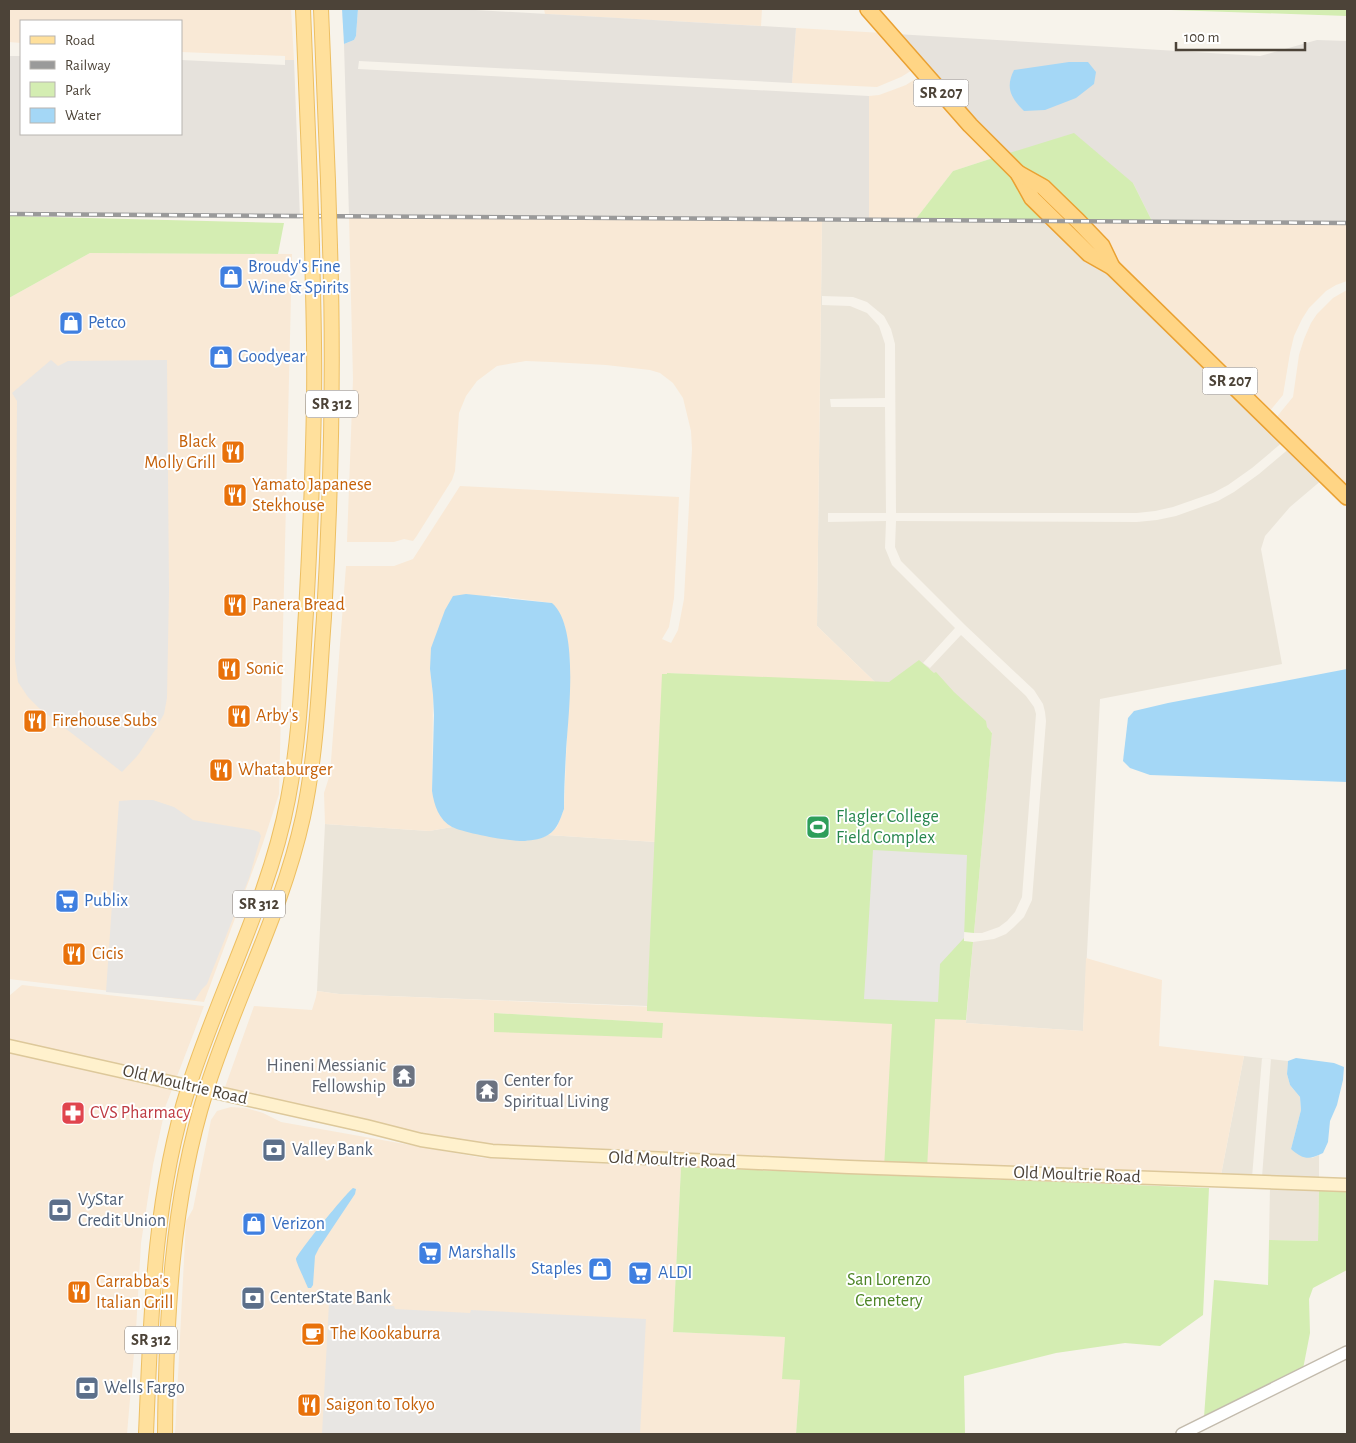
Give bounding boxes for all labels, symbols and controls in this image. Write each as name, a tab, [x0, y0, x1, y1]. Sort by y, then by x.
legend	[20, 20, 182, 135]
scale bar	[1176, 20, 1305, 52]
text: 100 m	[1184, 30, 1219, 45]
text: Road	[65, 33, 95, 48]
text: Railway	[65, 58, 111, 73]
road number: SR 207	[914, 80, 968, 106]
text: Park	[65, 83, 91, 98]
text: Water	[65, 108, 101, 123]
place label: Broudy's Fine Wine & Spirits	[248, 258, 349, 297]
shop icon: Broudy's Fine Wine & Spirits	[218, 264, 244, 290]
shop icon: Petco	[58, 310, 84, 336]
place label: Petco	[88, 314, 126, 332]
shop icon: Goodyear	[208, 344, 234, 370]
place label: Goodyear	[238, 348, 305, 366]
road number: SR 207	[1202, 368, 1258, 394]
road number: SR 312	[306, 390, 358, 418]
place label: Black Molly Grill	[144, 433, 217, 472]
restaurant icon: Black Molly Grill	[220, 439, 246, 465]
place label: Yamato Japanese Stekhouse	[252, 476, 372, 515]
restaurant icon: Yamato Japanese Stekhouse	[222, 482, 248, 508]
restaurant icon: Panera Bread	[222, 592, 248, 618]
place label: Panera Bread	[252, 596, 345, 614]
restaurant icon: Sonic	[216, 656, 242, 682]
place label: Sonic	[246, 660, 283, 678]
restaurant icon: Arby's	[226, 703, 252, 729]
place label: Arby's	[256, 707, 298, 725]
restaurant icon: Firehouse Subs	[22, 708, 48, 734]
place label: Firehouse Subs	[52, 712, 157, 730]
restaurant icon: Whataburger	[208, 757, 234, 783]
place label: Whataburger	[238, 761, 333, 779]
place label: Flagler College Field Complex	[836, 808, 939, 847]
sports icon: Flagler College Field Complex	[805, 814, 831, 840]
supermarket icon: Publix	[54, 888, 80, 914]
road number: SR 312	[233, 891, 285, 918]
place label: Publix	[84, 892, 128, 910]
restaurant icon: Cicis	[61, 941, 87, 967]
place label: Cicis	[92, 945, 124, 963]
place label: Hineni Messianic Fellowship	[267, 1057, 386, 1096]
street label: Old Moultrie Road	[121, 1062, 249, 1108]
temple icon: Hineni Messianic Fellowship	[391, 1063, 417, 1089]
place label: Center for Spiritual Living	[504, 1072, 609, 1111]
temple icon: Center for Spiritual Living	[474, 1078, 500, 1104]
pharmacy icon: CVS Pharmacy	[60, 1100, 86, 1126]
place label: CVS Pharmacy	[90, 1104, 191, 1122]
bank icon: Valley Bank	[261, 1137, 287, 1163]
place label: Valley Bank	[292, 1141, 373, 1159]
street label: Old Moultrie Road	[608, 1149, 736, 1171]
street label: Old Moultrie Road	[1013, 1164, 1141, 1186]
place label: VyStar Credit Union	[78, 1191, 166, 1230]
bank icon: VyStar Credit Union	[47, 1197, 73, 1223]
shop icon: Verizon	[241, 1211, 267, 1237]
place label: Verizon	[272, 1215, 325, 1233]
supermarket icon: Marshalls	[417, 1240, 443, 1266]
place label: Marshalls	[448, 1244, 516, 1262]
shop icon: Staples	[587, 1256, 613, 1282]
place label: Staples	[531, 1260, 582, 1278]
supermarket icon: ALDI	[627, 1260, 653, 1286]
place label: ALDI	[658, 1264, 692, 1282]
park label: San Lorenzo Cemetery	[847, 1271, 931, 1310]
place label: Carrabba's Italian Grill	[96, 1273, 173, 1312]
restaurant icon: Carrabba's Italian Grill	[66, 1279, 92, 1305]
bank icon: CenterState Bank	[240, 1285, 266, 1311]
place label: CenterState Bank	[270, 1289, 392, 1307]
cafe icon: The Kookaburra	[300, 1321, 326, 1347]
place label: The Kookaburra	[330, 1325, 441, 1343]
road number: SR 312	[125, 1326, 177, 1354]
bank icon: Wells Fargo	[74, 1375, 100, 1401]
place label: Wells Fargo	[104, 1379, 185, 1397]
restaurant icon: Saigon to Tokyo	[296, 1392, 322, 1418]
place label: Saigon to Tokyo	[326, 1396, 435, 1414]

